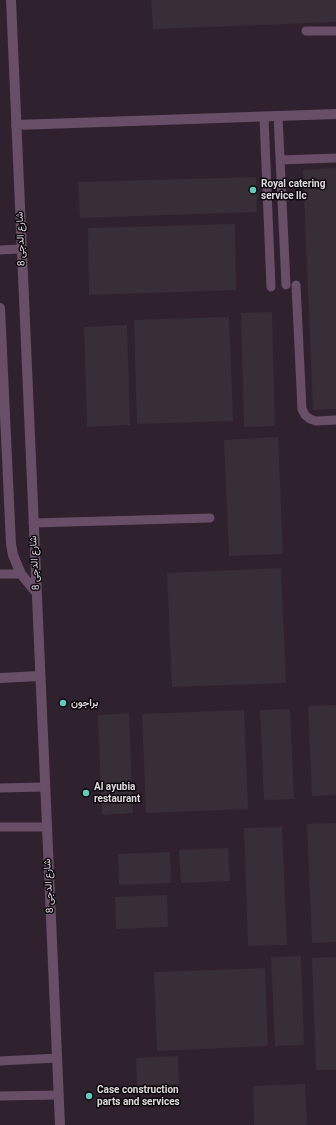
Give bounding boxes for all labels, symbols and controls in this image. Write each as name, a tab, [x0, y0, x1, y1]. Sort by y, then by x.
place label: Royal catering service llc	[261, 178, 325, 202]
marker: Royal catering service llc	[248, 185, 258, 195]
street label: شارع الدجى 8	[14, 212, 28, 266]
street label: شارع الدجى 8	[28, 536, 42, 590]
place label: براجون	[71, 697, 98, 709]
marker: براجون	[58, 698, 68, 708]
place label: Al ayubia restaurant	[94, 781, 140, 804]
marker: Al ayubia restaurant	[81, 788, 91, 798]
street label: شارع الدجى 8	[42, 859, 56, 913]
place label: Case construction parts and services	[97, 1084, 180, 1108]
marker: Case construction parts and services	[84, 1091, 94, 1101]

